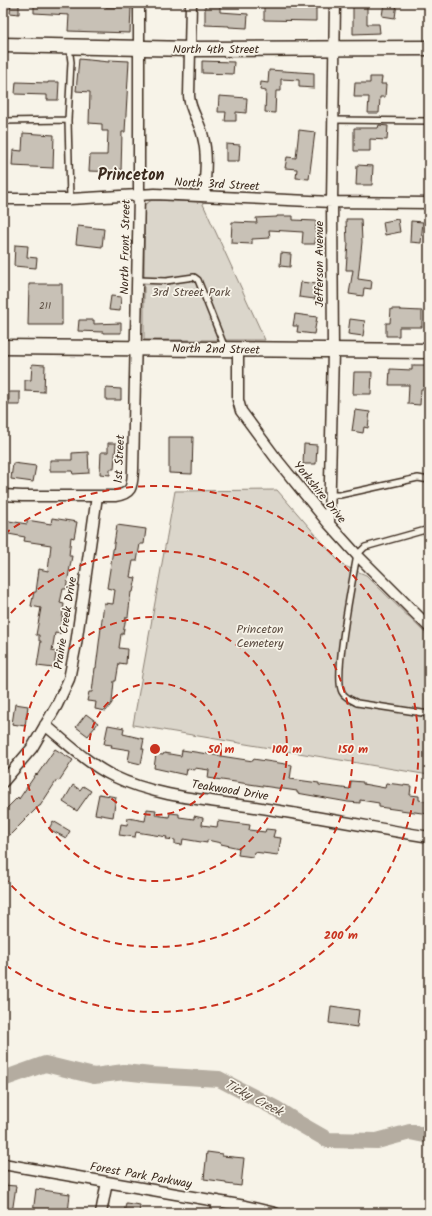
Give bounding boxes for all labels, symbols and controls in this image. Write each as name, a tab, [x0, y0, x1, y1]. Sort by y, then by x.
street label: North 4th Street	[173, 40, 260, 59]
district label: Princeton	[98, 163, 164, 188]
street label: North 3rd Street	[174, 173, 261, 196]
street label: North Front Street	[115, 199, 136, 295]
street label: Jefferson Avenue	[310, 220, 329, 307]
park label: 3rd Street Park	[152, 283, 231, 302]
house number: 211	[39, 298, 51, 314]
street label: North 2nd Street	[172, 339, 261, 360]
street label: 1st Street	[109, 434, 130, 484]
street label: Yorkshire Drive	[288, 457, 351, 528]
street label: Prairie Creek Drive	[49, 575, 82, 671]
park label: Princeton Cemetery	[236, 620, 284, 653]
text: 50 m	[207, 740, 235, 759]
text: 100 m	[272, 740, 302, 759]
text: 150 m	[338, 740, 368, 759]
centre of rings	[148, 742, 162, 756]
street label: Teakwood Drive	[190, 775, 270, 806]
text: 200 m	[324, 926, 358, 945]
water label: Ticky Creek	[220, 1074, 288, 1123]
street label: Forest Park Parkway	[88, 1157, 194, 1194]

